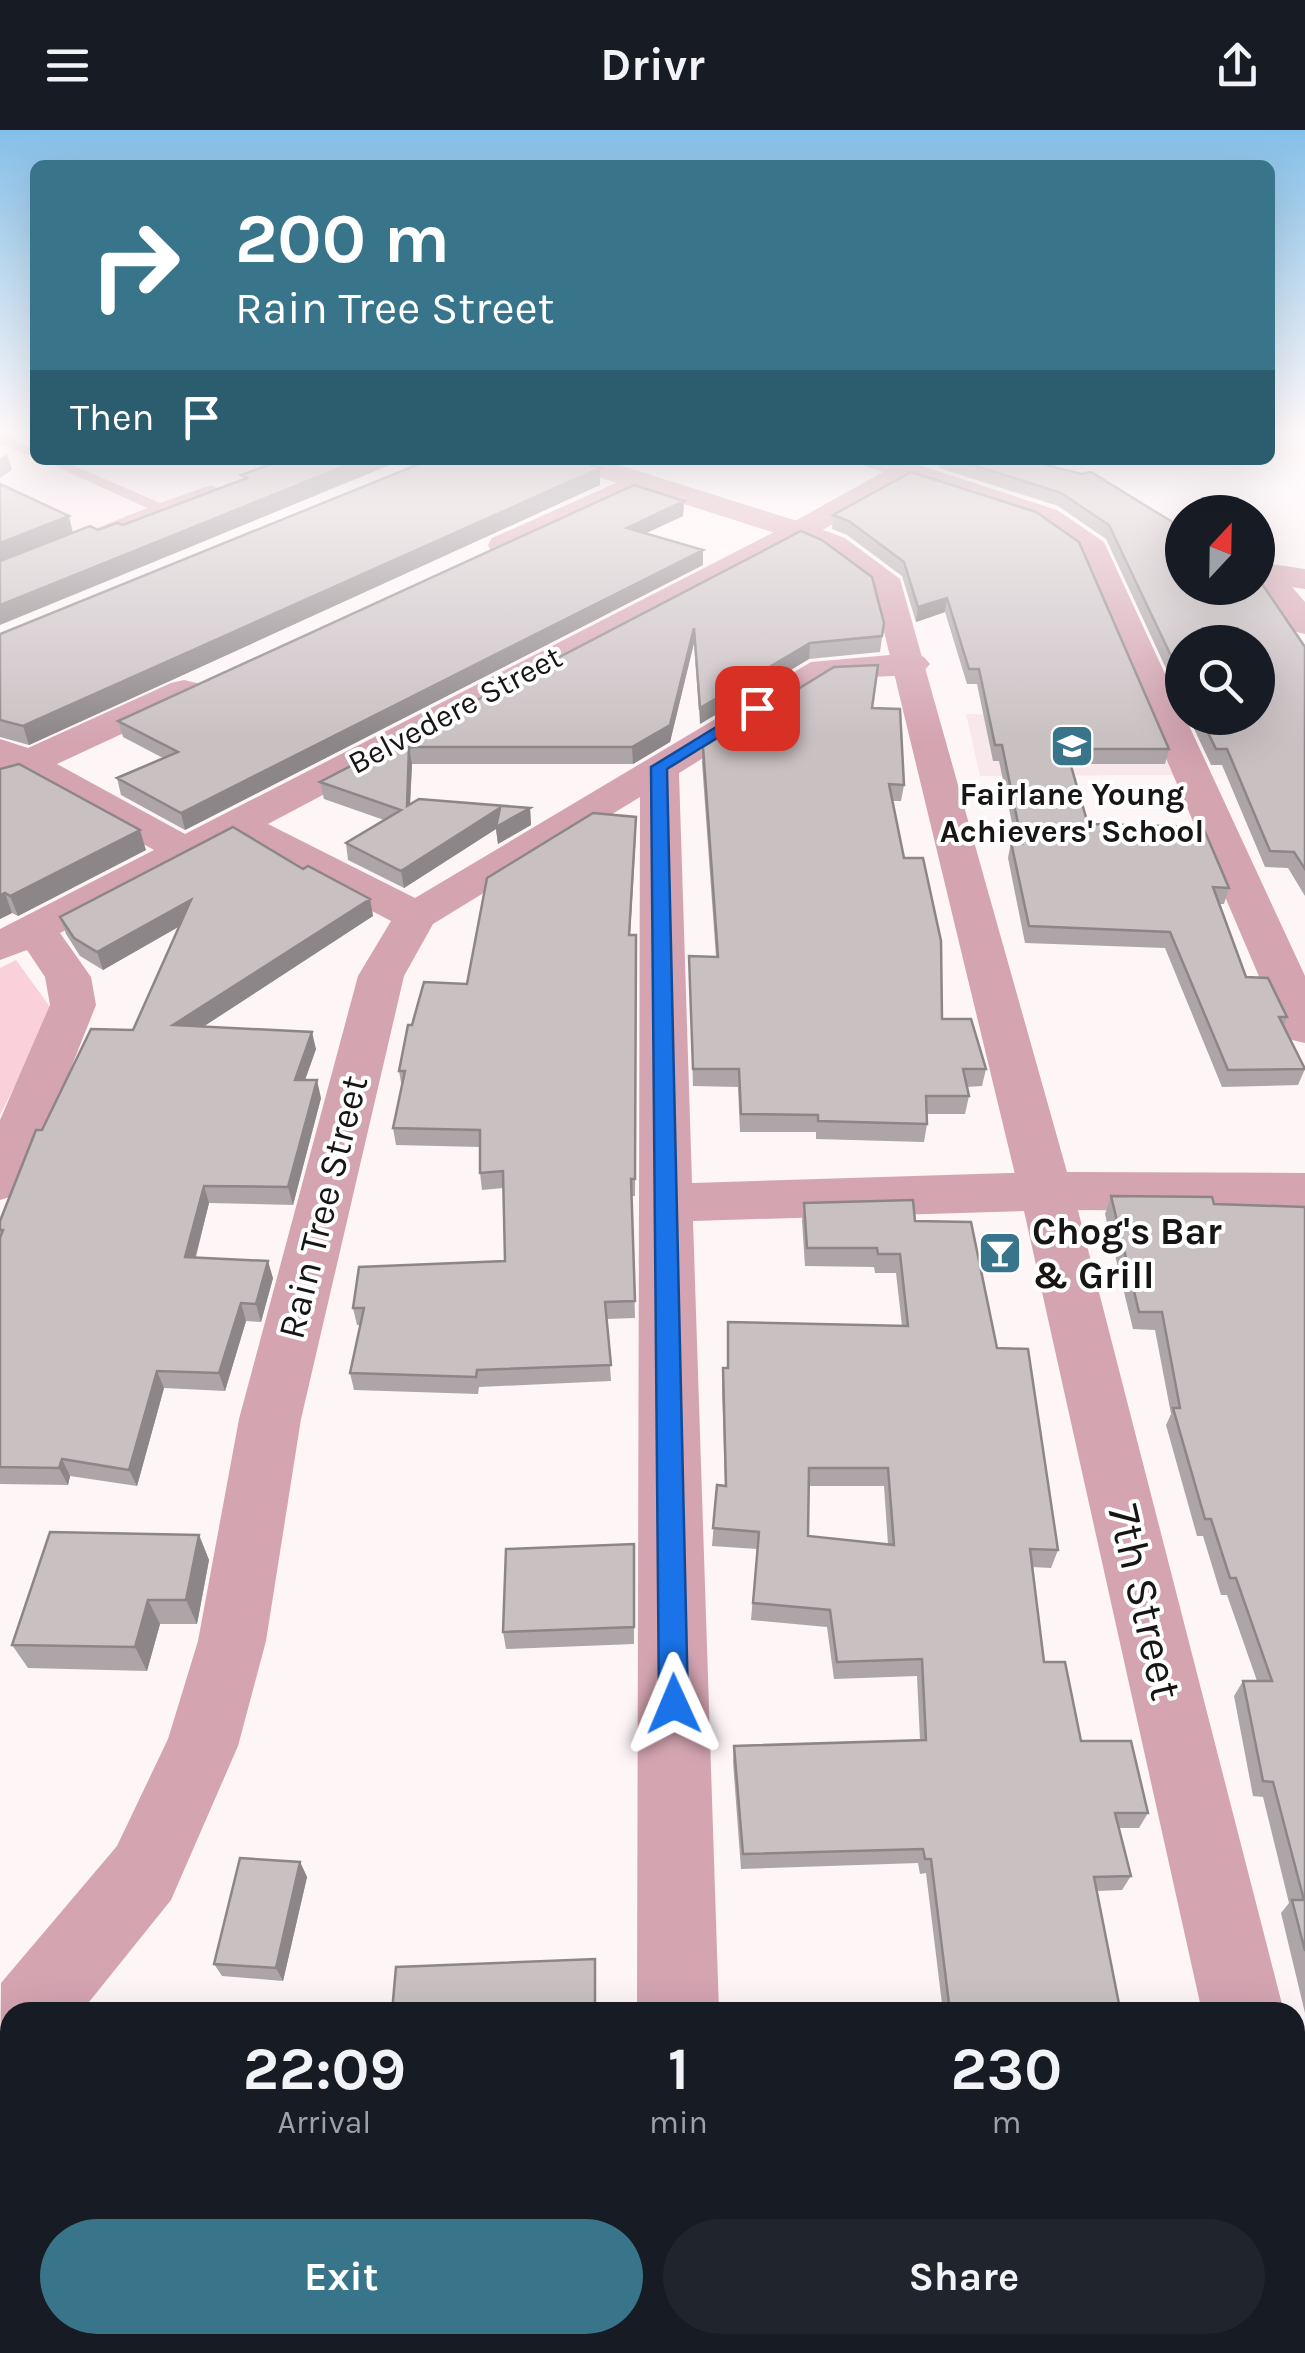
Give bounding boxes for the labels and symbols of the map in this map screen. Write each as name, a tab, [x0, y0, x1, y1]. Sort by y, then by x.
north arrow	[1165, 495, 1275, 605]
street label: Belvedere Street	[342, 638, 568, 782]
pin	[715, 666, 800, 751]
school or university icon: Fairlane Young Achievers' School	[1049, 723, 1095, 769]
place label: Fairlane Young Achievers' School	[940, 776, 1204, 850]
street label: Rain Tree Street	[269, 1071, 377, 1343]
place label: Chog's Bar & Grill	[1032, 1209, 1222, 1298]
bar icon: Chog's Bar & Grill	[977, 1230, 1023, 1276]
street label: 7th Street	[1097, 1499, 1193, 1705]
position arrow	[622, 1652, 726, 1756]

